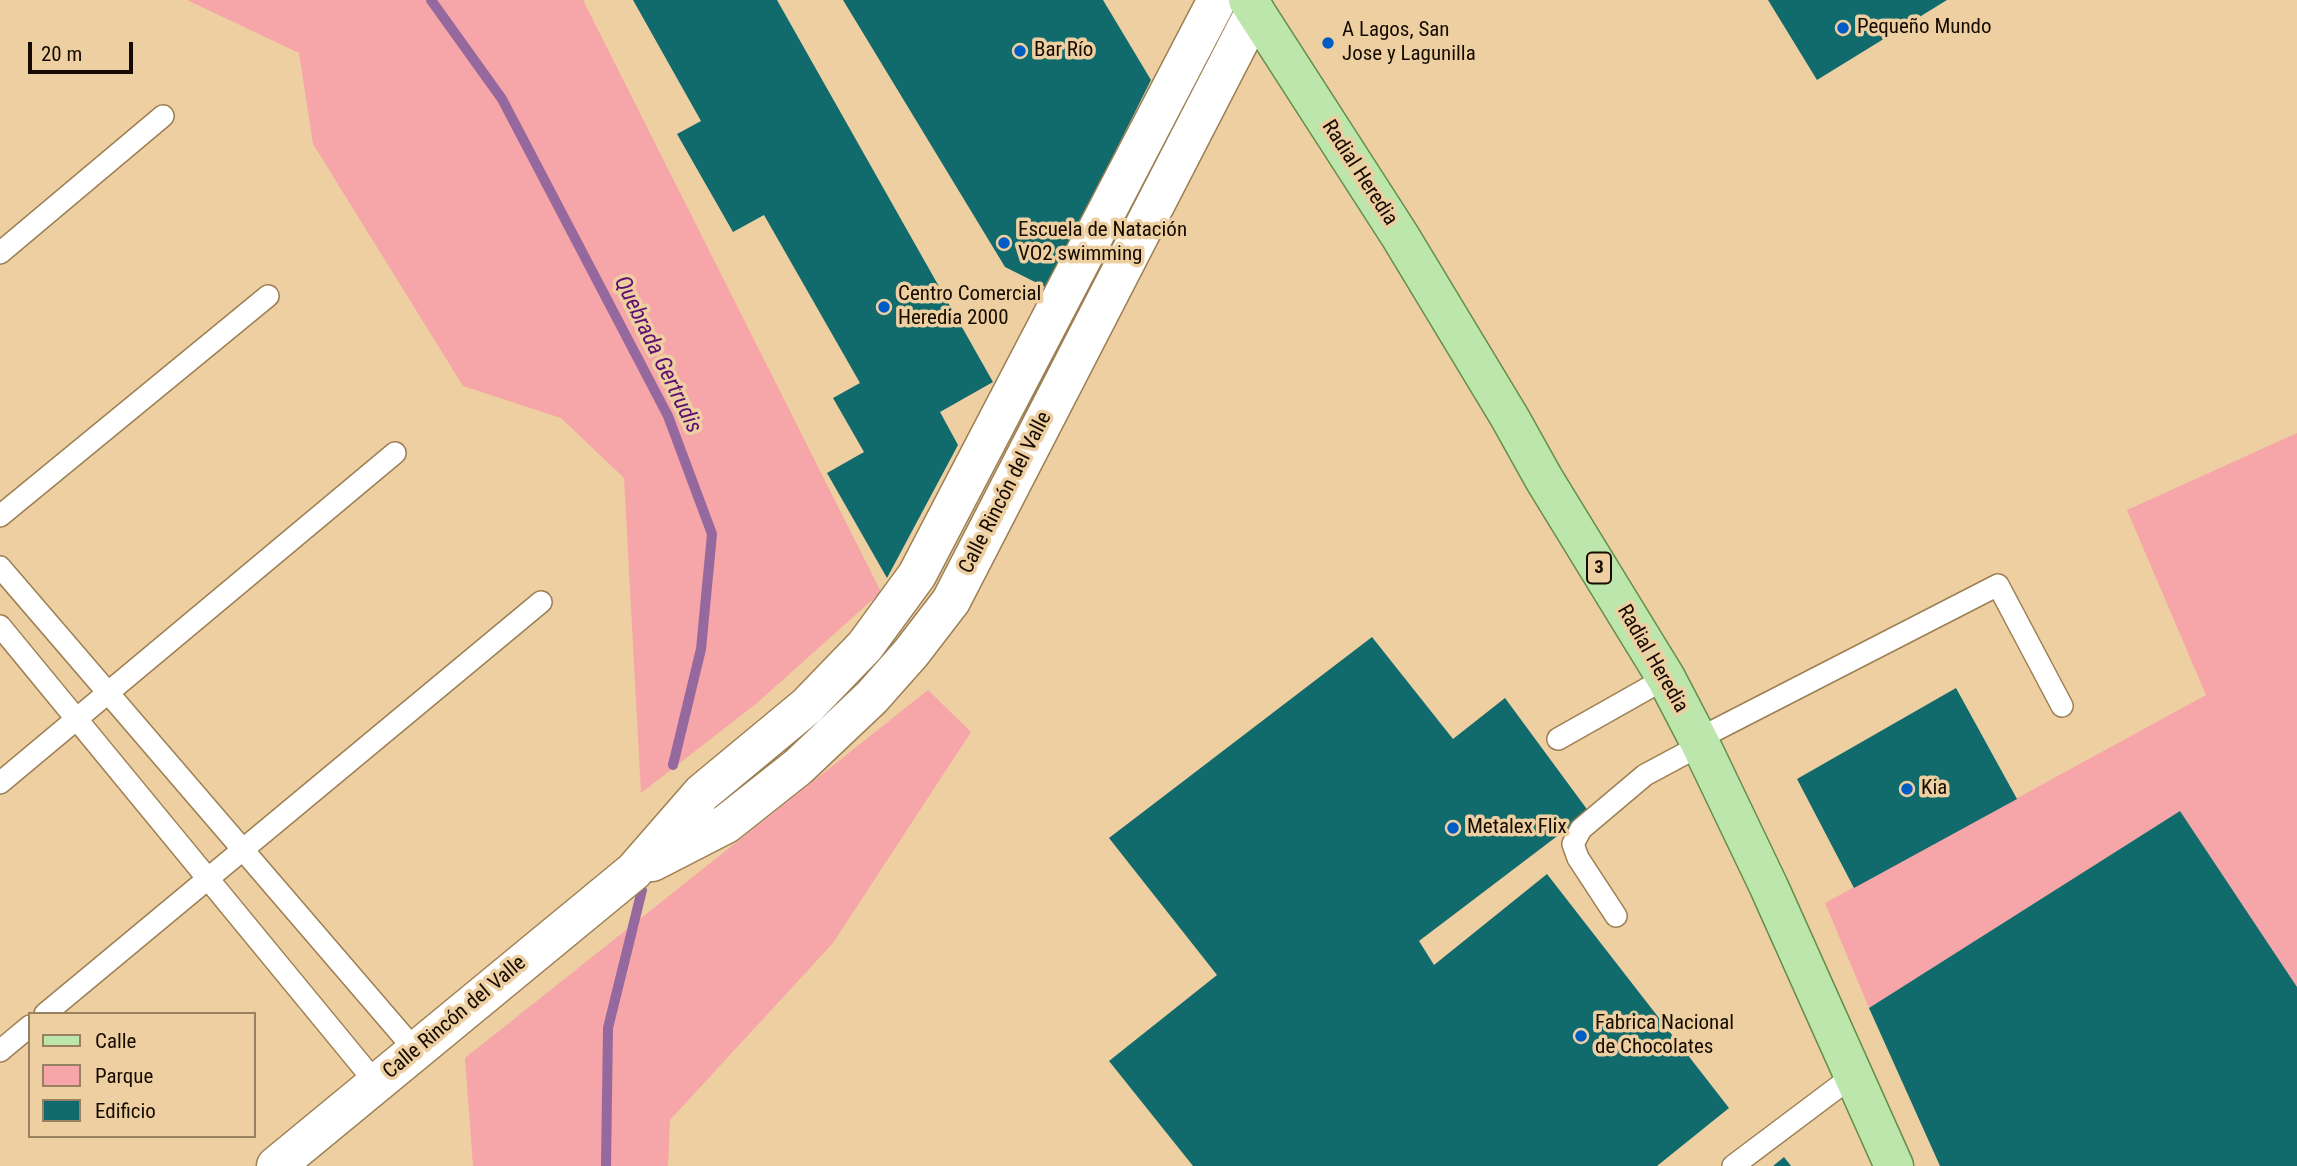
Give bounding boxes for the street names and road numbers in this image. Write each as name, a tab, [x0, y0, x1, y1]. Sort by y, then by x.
street label: Radial Heredia	[1316, 116, 1402, 230]
street label: Calle Rincón del Valle	[954, 408, 1058, 578]
road number: 3	[1587, 552, 1611, 583]
street label: Radial Heredia	[1611, 601, 1693, 717]
street label: Calle Rincón del Valle	[379, 951, 531, 1085]

